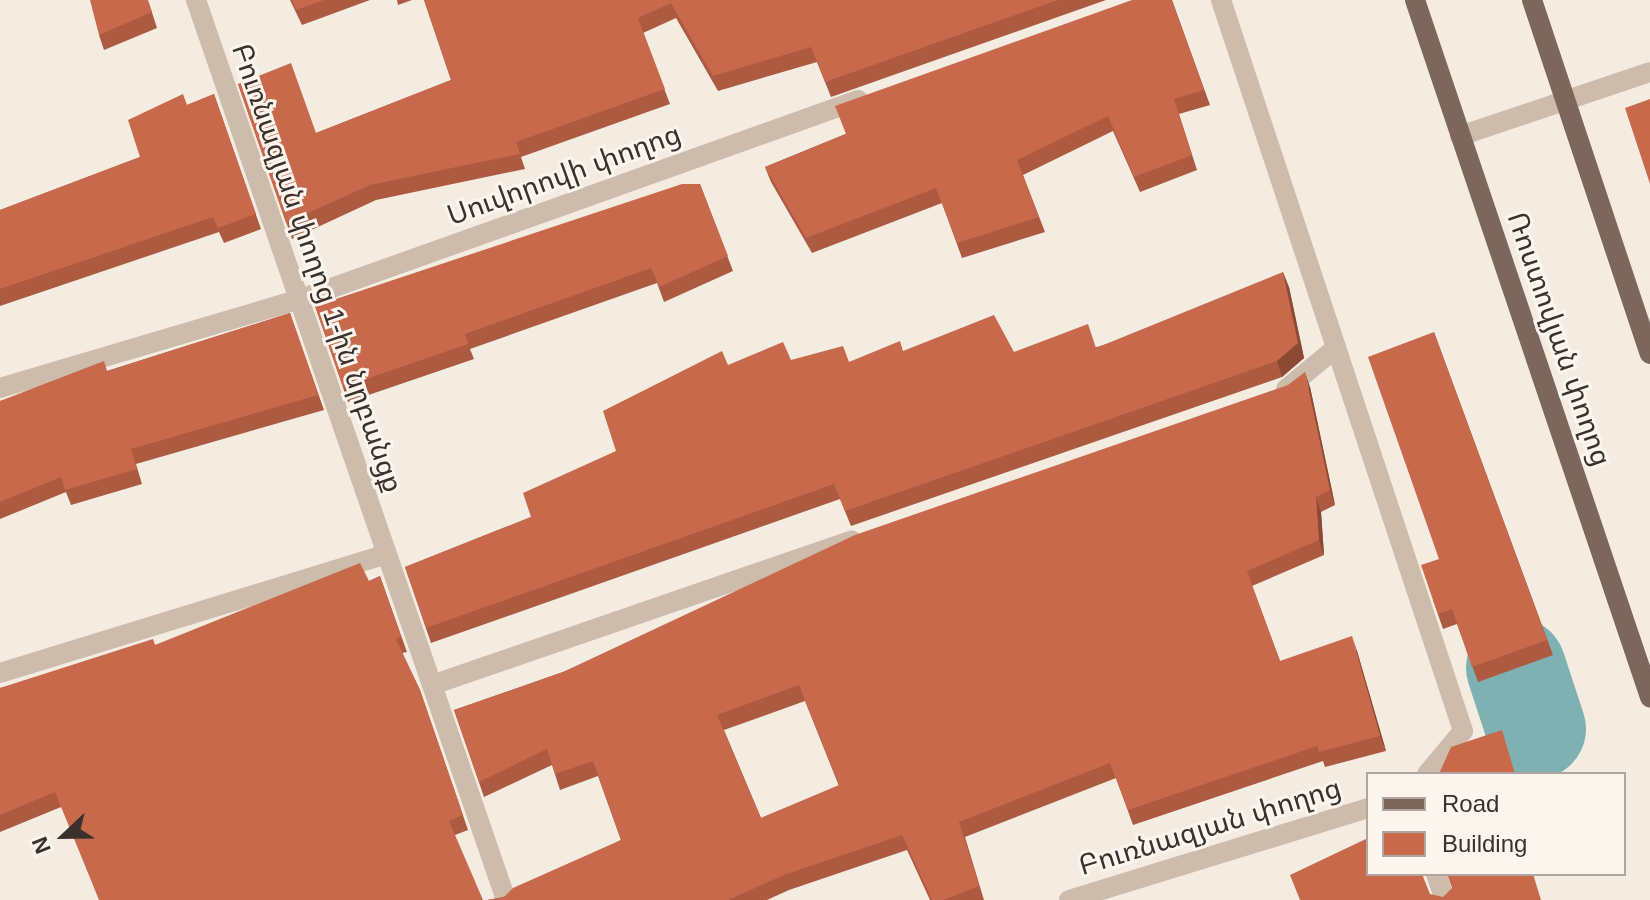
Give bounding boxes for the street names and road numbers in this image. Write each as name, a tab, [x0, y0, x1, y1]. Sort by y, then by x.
street label: Բուռնազյան փողոց 1-ին նրբանցք	[224, 39, 410, 497]
street label: Սուվորովի փողոց	[443, 117, 685, 233]
street label: Ռոստովյան փողոց	[1500, 208, 1618, 470]
street label: Բուռնազյան փողոց	[1075, 771, 1345, 883]

